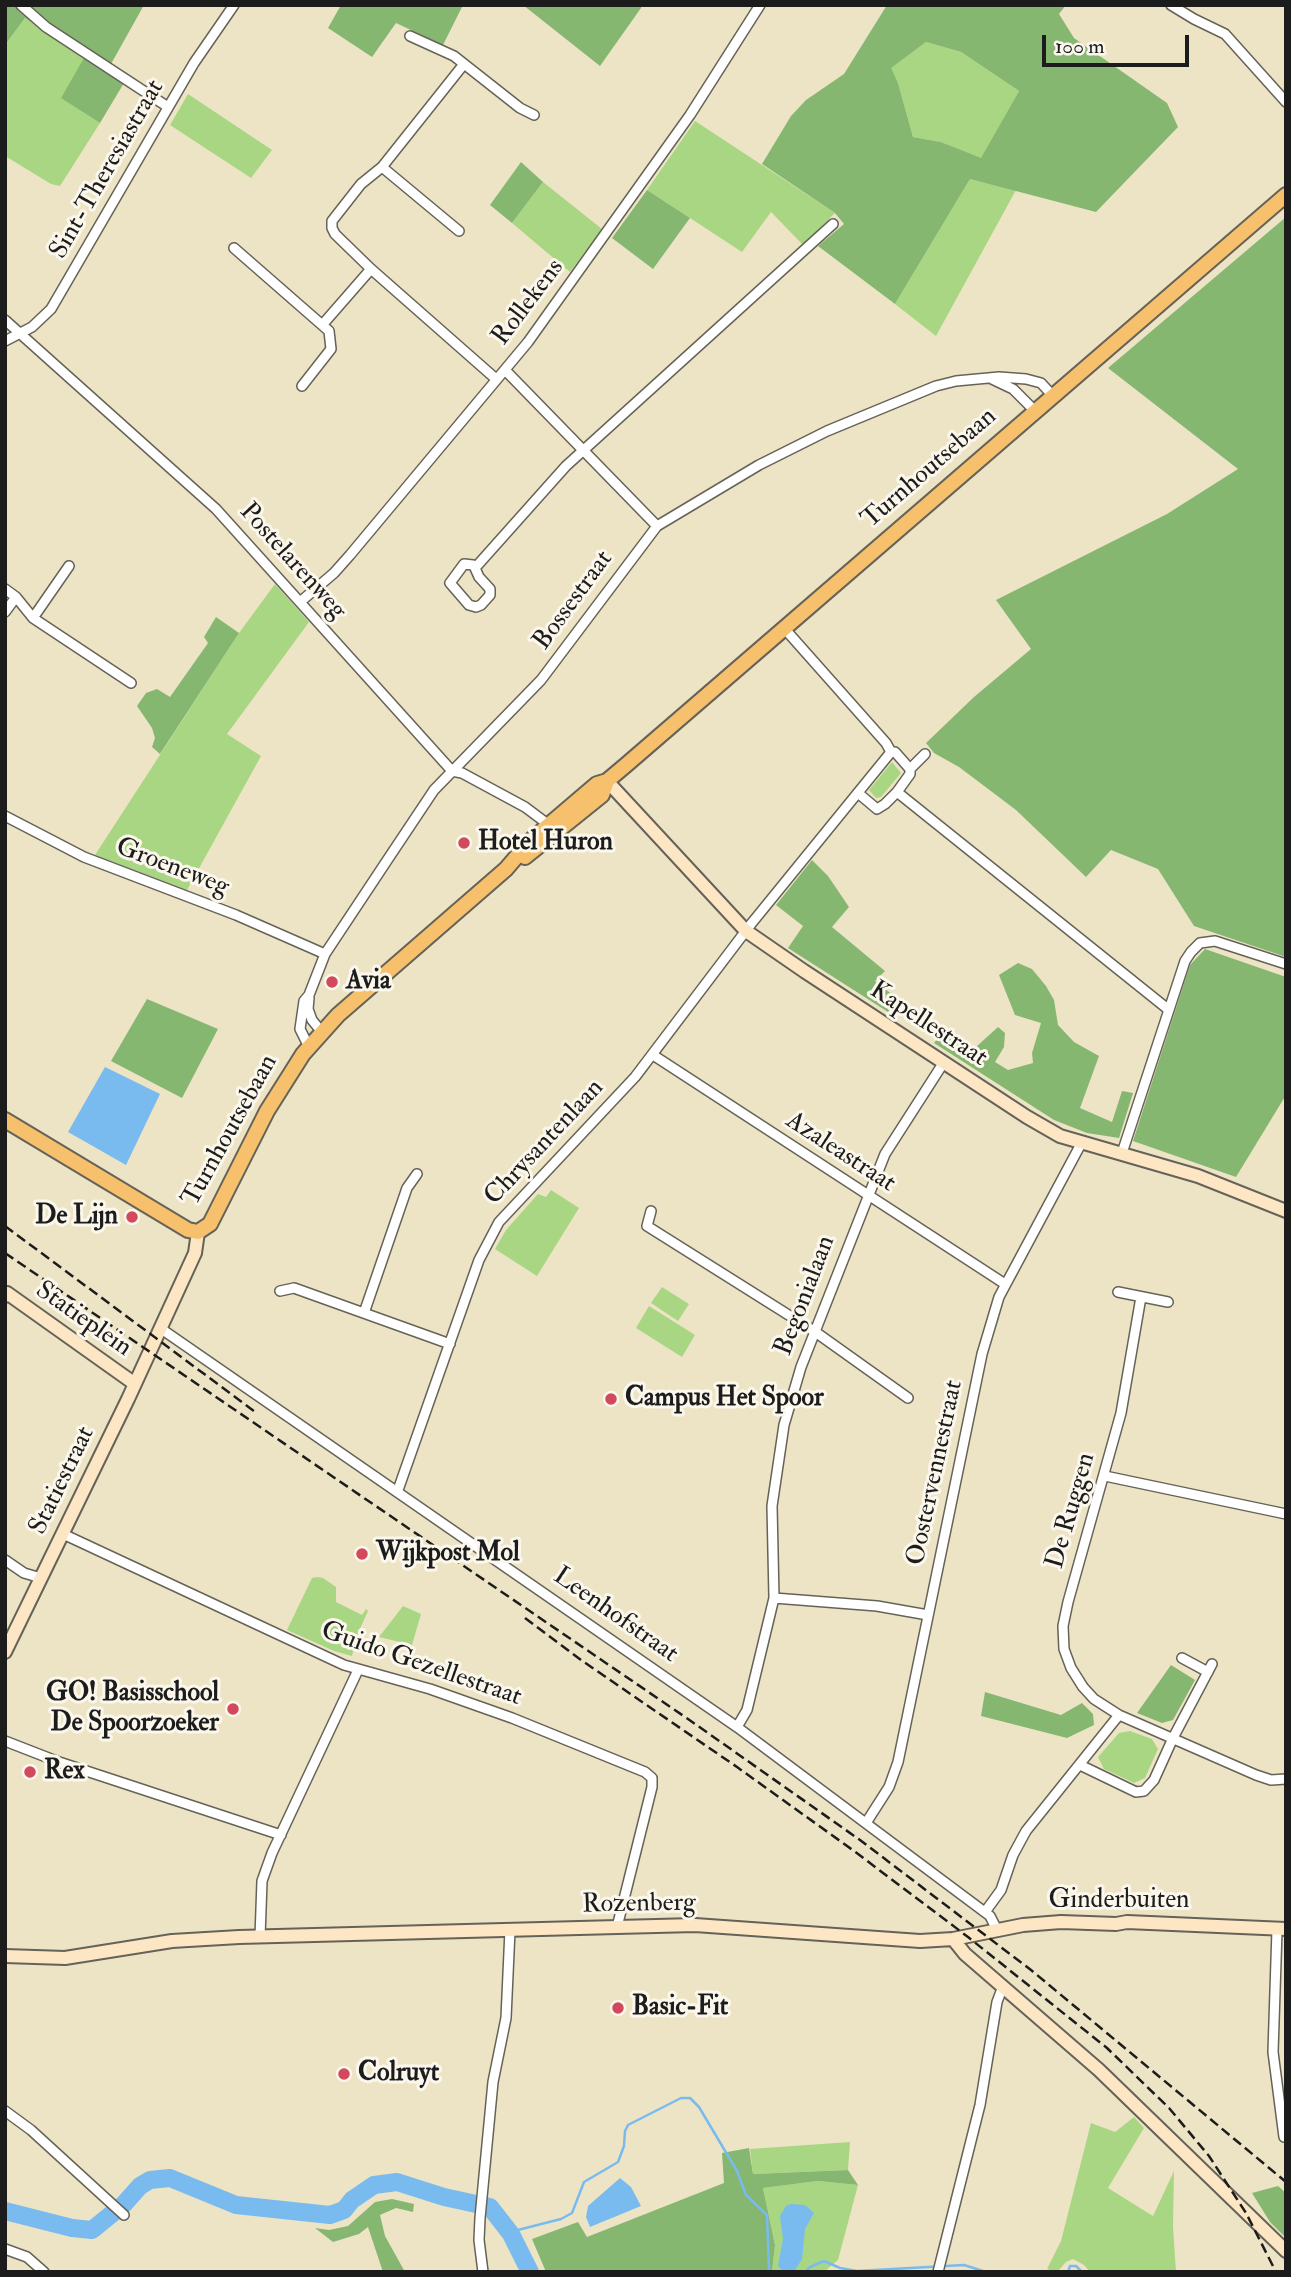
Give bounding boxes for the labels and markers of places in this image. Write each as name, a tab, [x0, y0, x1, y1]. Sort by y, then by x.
place label: Hotel Huron	[478, 827, 613, 859]
marker: Hotel Huron	[456, 835, 472, 851]
place label: Avia	[346, 966, 391, 998]
marker: Avia	[324, 974, 340, 990]
place label: De Lijn	[35, 1201, 118, 1233]
marker: De Lijn	[124, 1209, 140, 1225]
place label: Campus Het Spoor	[625, 1383, 824, 1415]
marker: Campus Het Spoor	[603, 1391, 619, 1407]
place label: Wijkpost Mol	[376, 1538, 520, 1570]
marker: Wijkpost Mol	[354, 1546, 370, 1562]
place label: GO! Basisschool De Spoorzoeker	[46, 1678, 219, 1740]
marker: GO! Basisschool De Spoorzoeker	[225, 1701, 241, 1717]
place label: Rex	[44, 1756, 85, 1788]
marker: Rex	[22, 1764, 38, 1780]
place label: Basic-Fit	[632, 1992, 728, 2024]
marker: Basic-Fit	[610, 2000, 626, 2016]
place label: Colruyt	[358, 2058, 439, 2090]
marker: Colruyt	[336, 2066, 352, 2082]

